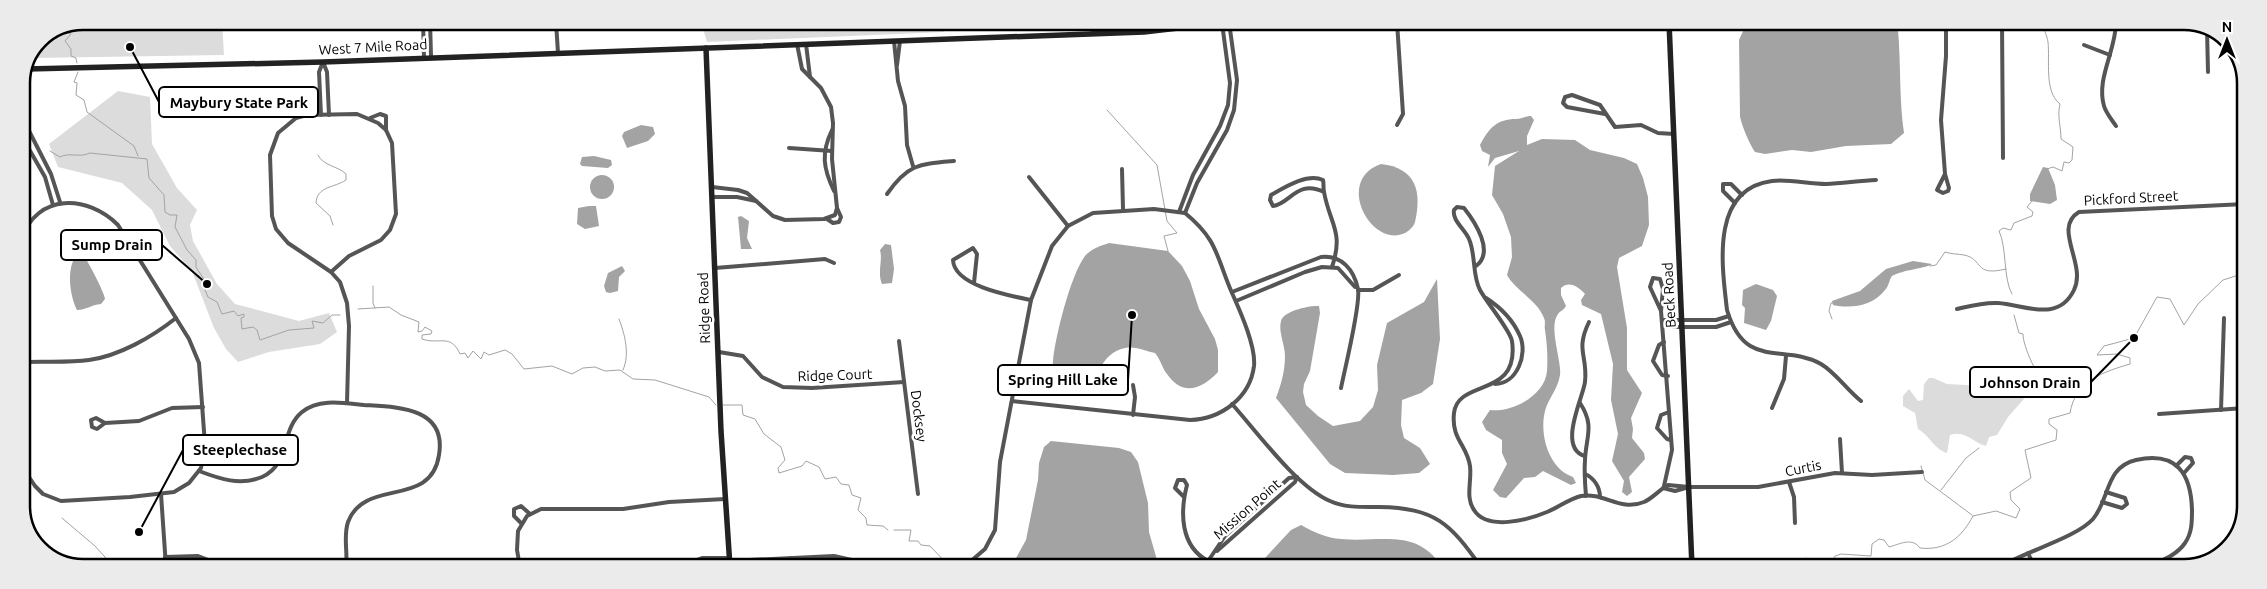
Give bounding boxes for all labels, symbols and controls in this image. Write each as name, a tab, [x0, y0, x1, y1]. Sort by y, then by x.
north arrow	[2202, 15, 2252, 65]
text: N	[2222, 19, 2232, 35]
street label: West 7 Mile Road	[318, 36, 428, 58]
callout: Maybury State Park	[159, 87, 318, 117]
text: Maybury State Park	[170, 94, 309, 111]
street label: Pickford Street	[2083, 188, 2179, 208]
callout: Sump Drain	[61, 230, 162, 260]
text: Sump Drain	[72, 236, 152, 253]
street label: Beck Road	[1659, 262, 1679, 328]
street label: Ridge Road	[695, 272, 713, 344]
callout: Spring Hill Lake	[998, 365, 1128, 395]
street label: Ridge Court	[797, 366, 873, 384]
callout: Johnson Drain	[1970, 367, 2091, 397]
text: Spring Hill Lake	[1008, 371, 1118, 388]
text: Johnson Drain	[1980, 374, 2080, 391]
street label: Docksey	[908, 389, 930, 443]
callout: Steeplechase	[183, 435, 298, 465]
text: Steeplechase	[193, 441, 287, 458]
street label: Curtis	[1783, 457, 1823, 479]
street label: Mission Point	[1210, 475, 1284, 543]

